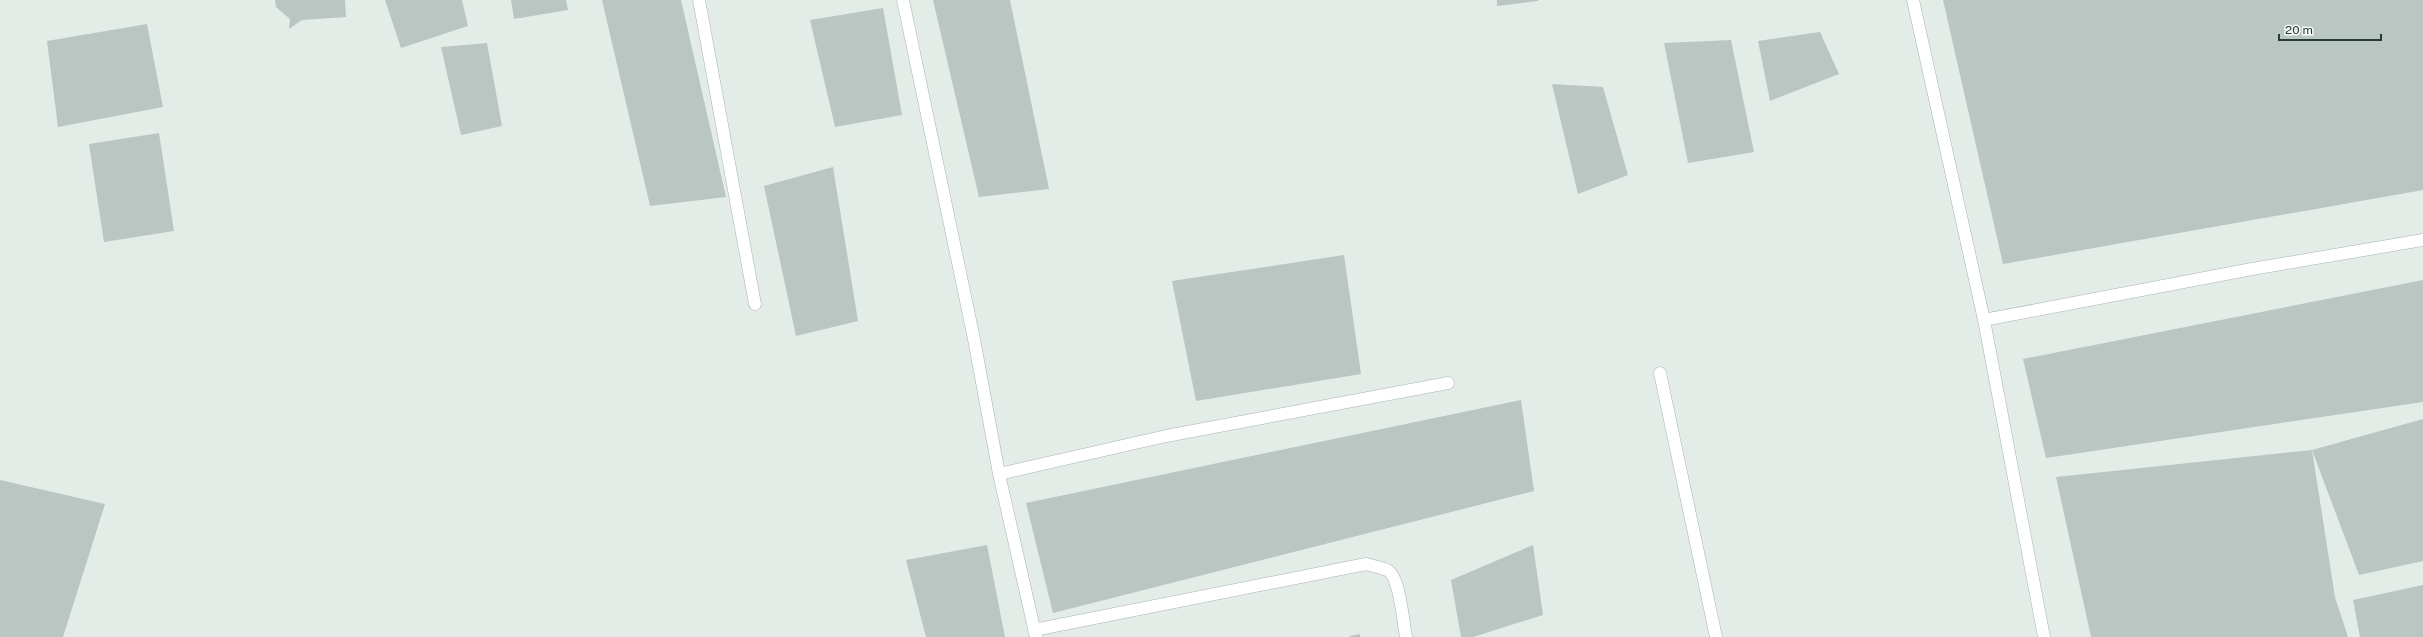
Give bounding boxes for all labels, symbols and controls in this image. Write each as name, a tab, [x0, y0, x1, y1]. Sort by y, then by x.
scale bar	[2279, 16, 2381, 42]
text: 20 m	[2285, 23, 2313, 37]

